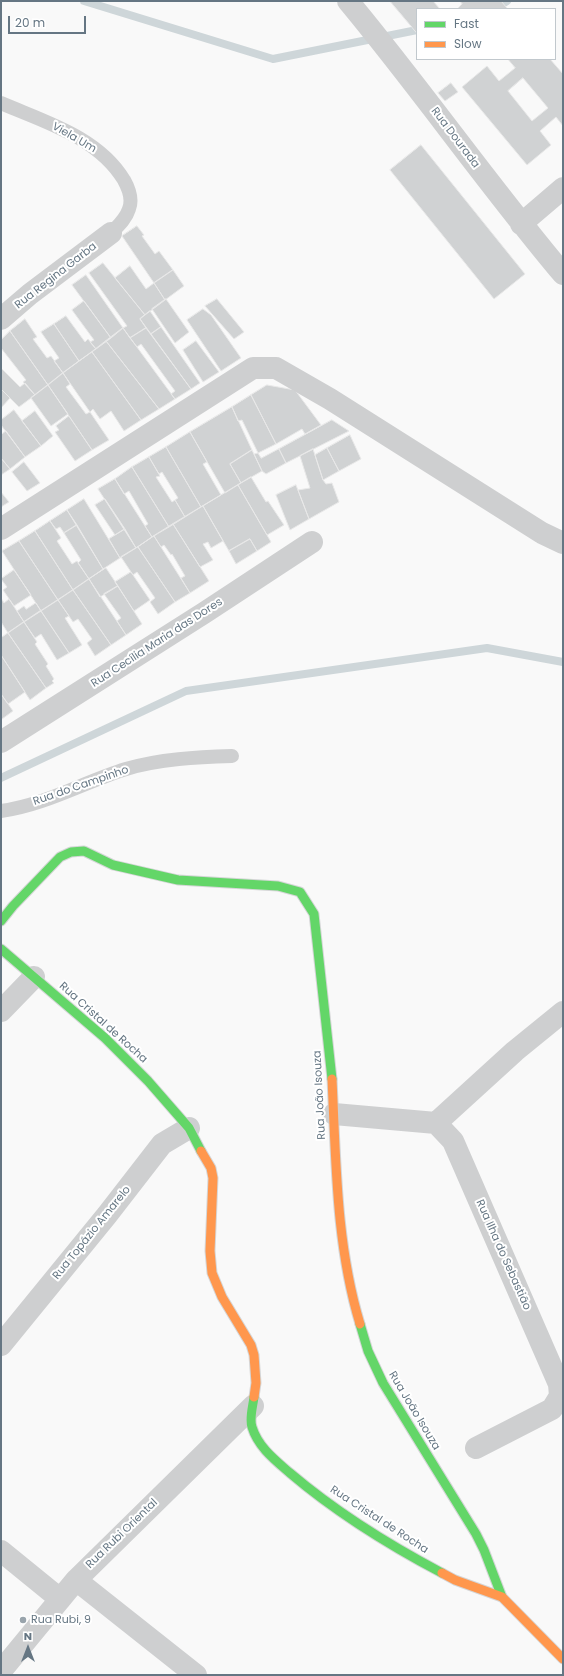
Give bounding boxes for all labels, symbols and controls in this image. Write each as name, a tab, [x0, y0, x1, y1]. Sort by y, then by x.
scale bar	[10, 8, 88, 34]
legend	[416, 8, 556, 60]
text: 20 m	[15, 14, 45, 31]
text: Fast	[454, 15, 479, 32]
text: Slow	[454, 35, 482, 52]
street label: Rua Dourada	[428, 105, 482, 171]
street label: Viela Um	[50, 120, 98, 156]
street label: Rua Regina Garba	[12, 240, 100, 312]
street label: Rua Cecília Maria das Dores	[89, 596, 225, 690]
street label: Rua do Campinho	[32, 763, 130, 809]
street label: Rua Cristal de Rocha	[56, 980, 150, 1066]
street label: Rua João Isouza	[311, 1050, 329, 1140]
street label: Rua Topázio Amarelo	[50, 1184, 134, 1282]
street label: Rua Ilha do Sebastião	[473, 1198, 533, 1312]
street label: Rua João Isouza	[385, 1369, 443, 1453]
street label: Rua Cristal de Rocha	[327, 1483, 431, 1557]
street label: Rua Rubi Oriental	[83, 1496, 161, 1572]
place label: Rua Rubi, 9	[31, 1613, 91, 1627]
marker: Rua Rubi, 9	[18, 1615, 28, 1625]
north arrow	[8, 1628, 48, 1668]
text: N	[24, 1628, 32, 1644]

